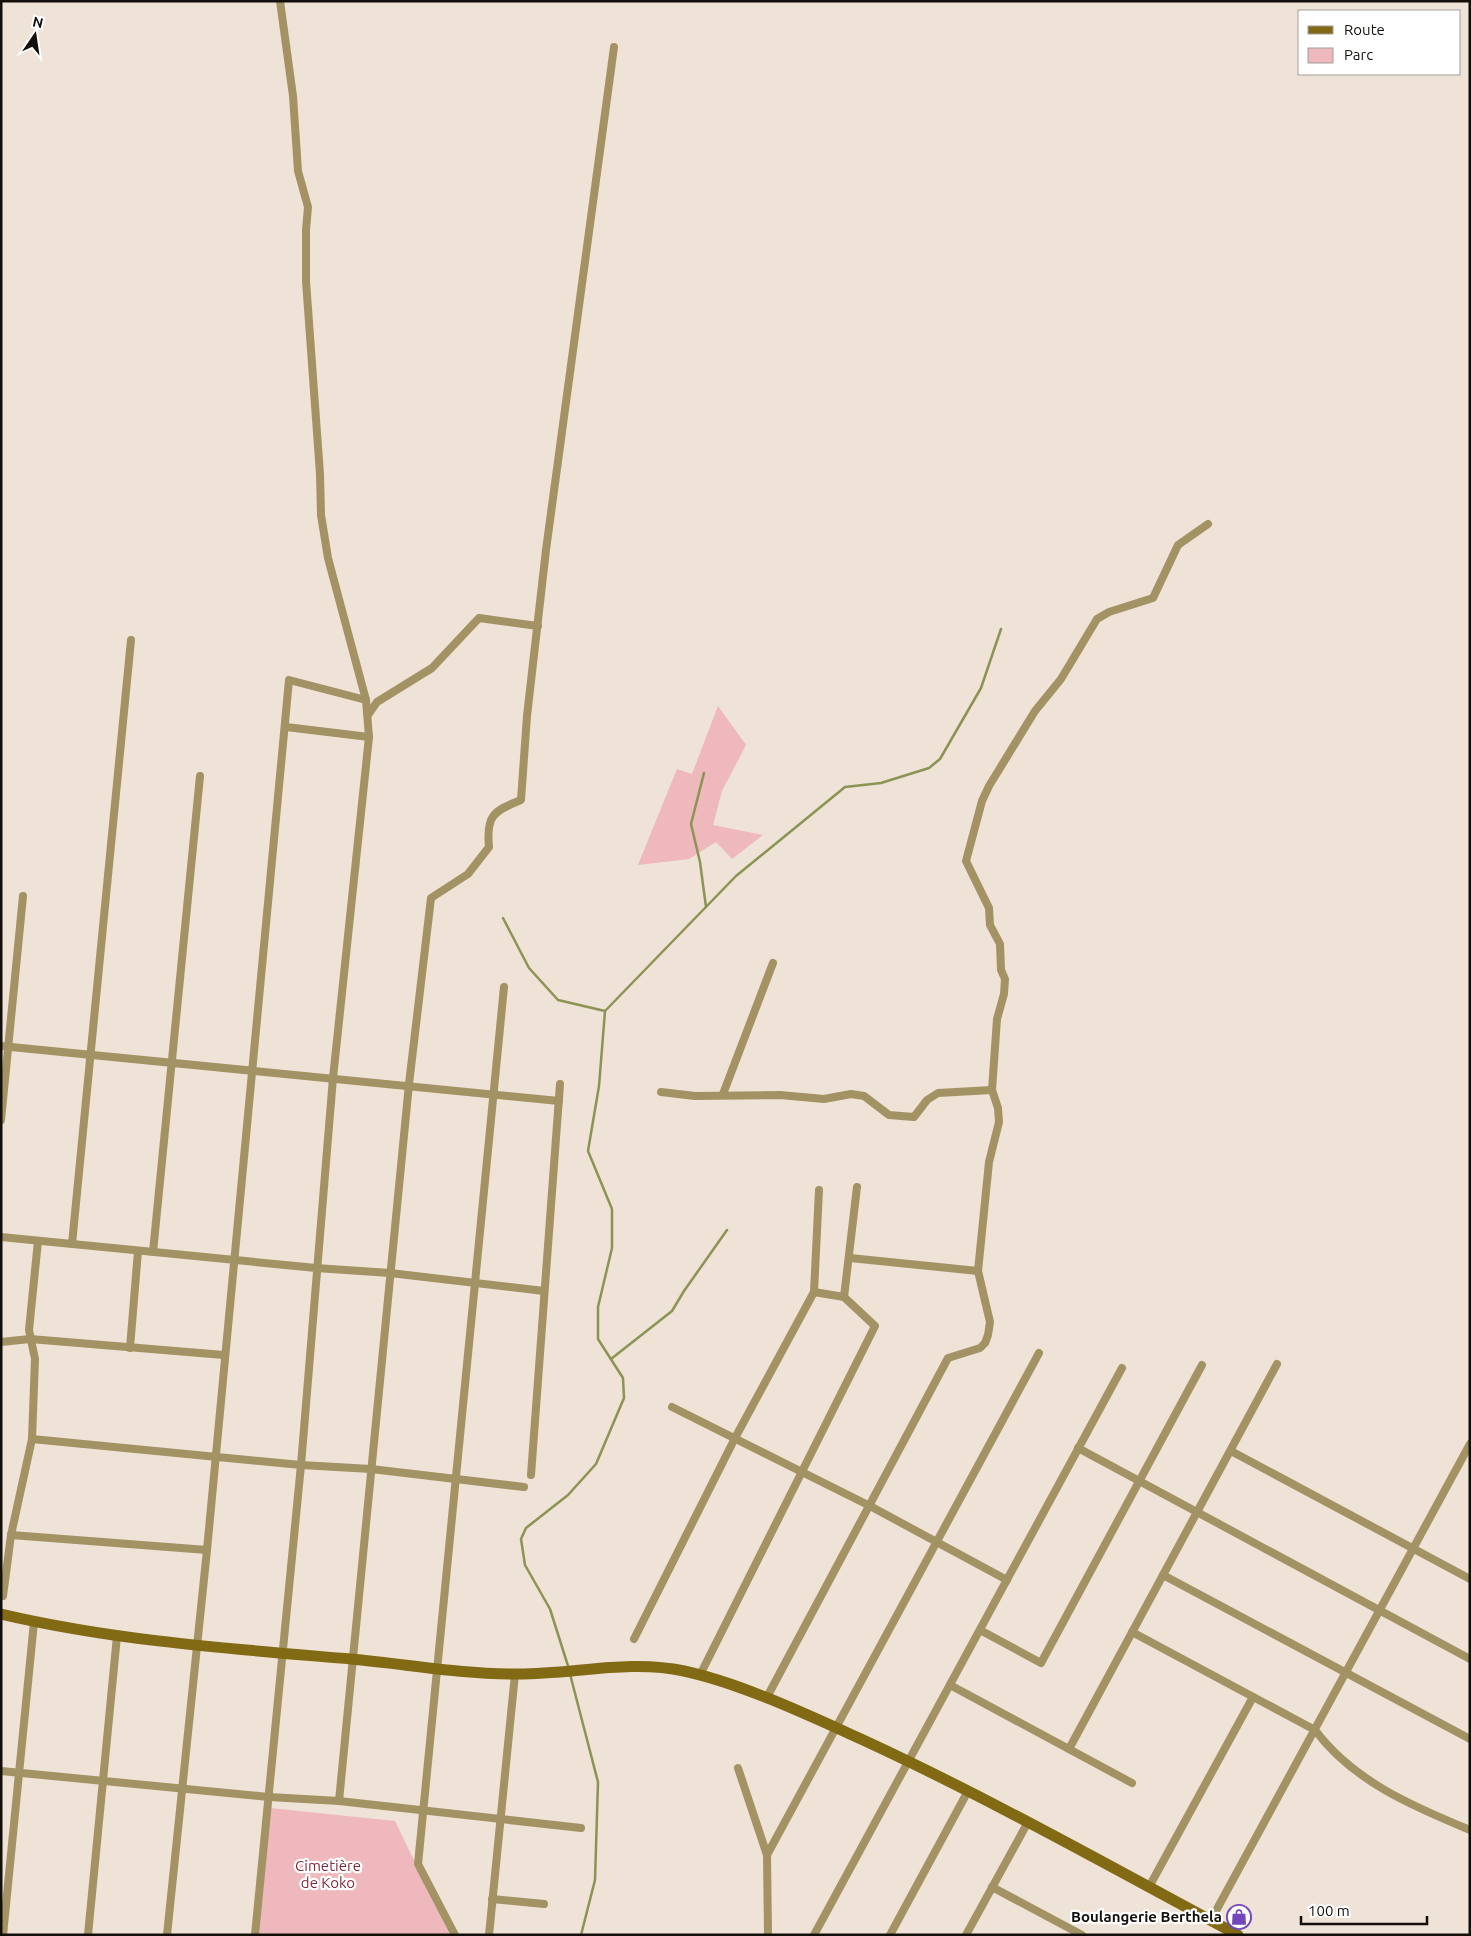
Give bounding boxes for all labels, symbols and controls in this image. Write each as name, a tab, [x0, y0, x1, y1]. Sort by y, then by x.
north arrow	[10, 10, 60, 60]
legend	[1298, 10, 1461, 75]
text: N	[31, 13, 45, 31]
text: Route	[1344, 21, 1385, 38]
text: Parc	[1344, 46, 1373, 63]
park label: Cimetière de Koko	[295, 1857, 361, 1891]
scale bar	[1301, 1894, 1427, 1926]
text: 100 m	[1308, 1902, 1350, 1919]
shop icon: Boulangerie Berthela	[1226, 1904, 1252, 1930]
place label: Boulangerie Berthela	[1071, 1908, 1222, 1925]

